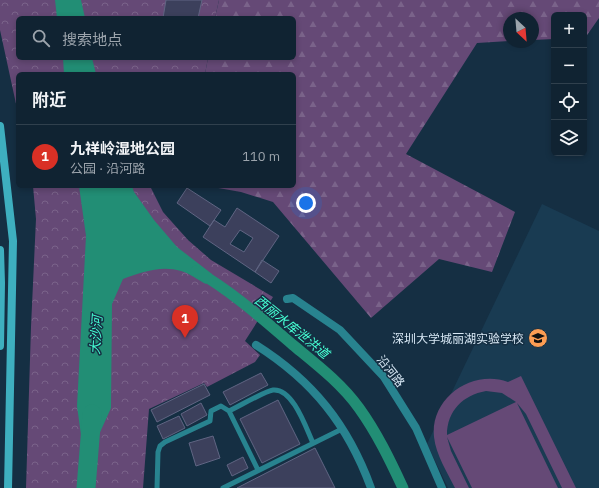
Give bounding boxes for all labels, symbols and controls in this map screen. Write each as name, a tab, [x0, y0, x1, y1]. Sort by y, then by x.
north arrow	[503, 12, 539, 48]
map controls	[551, 12, 587, 156]
button: +	[551, 12, 587, 48]
search box	[16, 16, 296, 60]
icon: search	[30, 27, 52, 49]
text: 搜索地点	[62, 30, 122, 49]
button: −	[551, 48, 587, 84]
button: locate	[551, 84, 587, 120]
text: 附近	[32, 89, 66, 111]
button: layers	[551, 120, 587, 156]
text: 九祥岭湿地公园	[70, 139, 175, 158]
text: 1	[41, 148, 49, 165]
text: 110 m	[242, 148, 280, 165]
text: 公园 · 沿河路	[70, 160, 145, 177]
your location	[296, 193, 316, 213]
water label: 西丽水库泄洪道	[251, 292, 334, 363]
pin: 1	[172, 305, 198, 338]
water label: 大沙河	[86, 312, 106, 355]
school or university icon: 深圳大学城丽湖实验学校	[527, 327, 549, 349]
place label: 深圳大学城丽湖实验学校	[392, 331, 524, 346]
street label: 沿河路	[374, 352, 408, 390]

